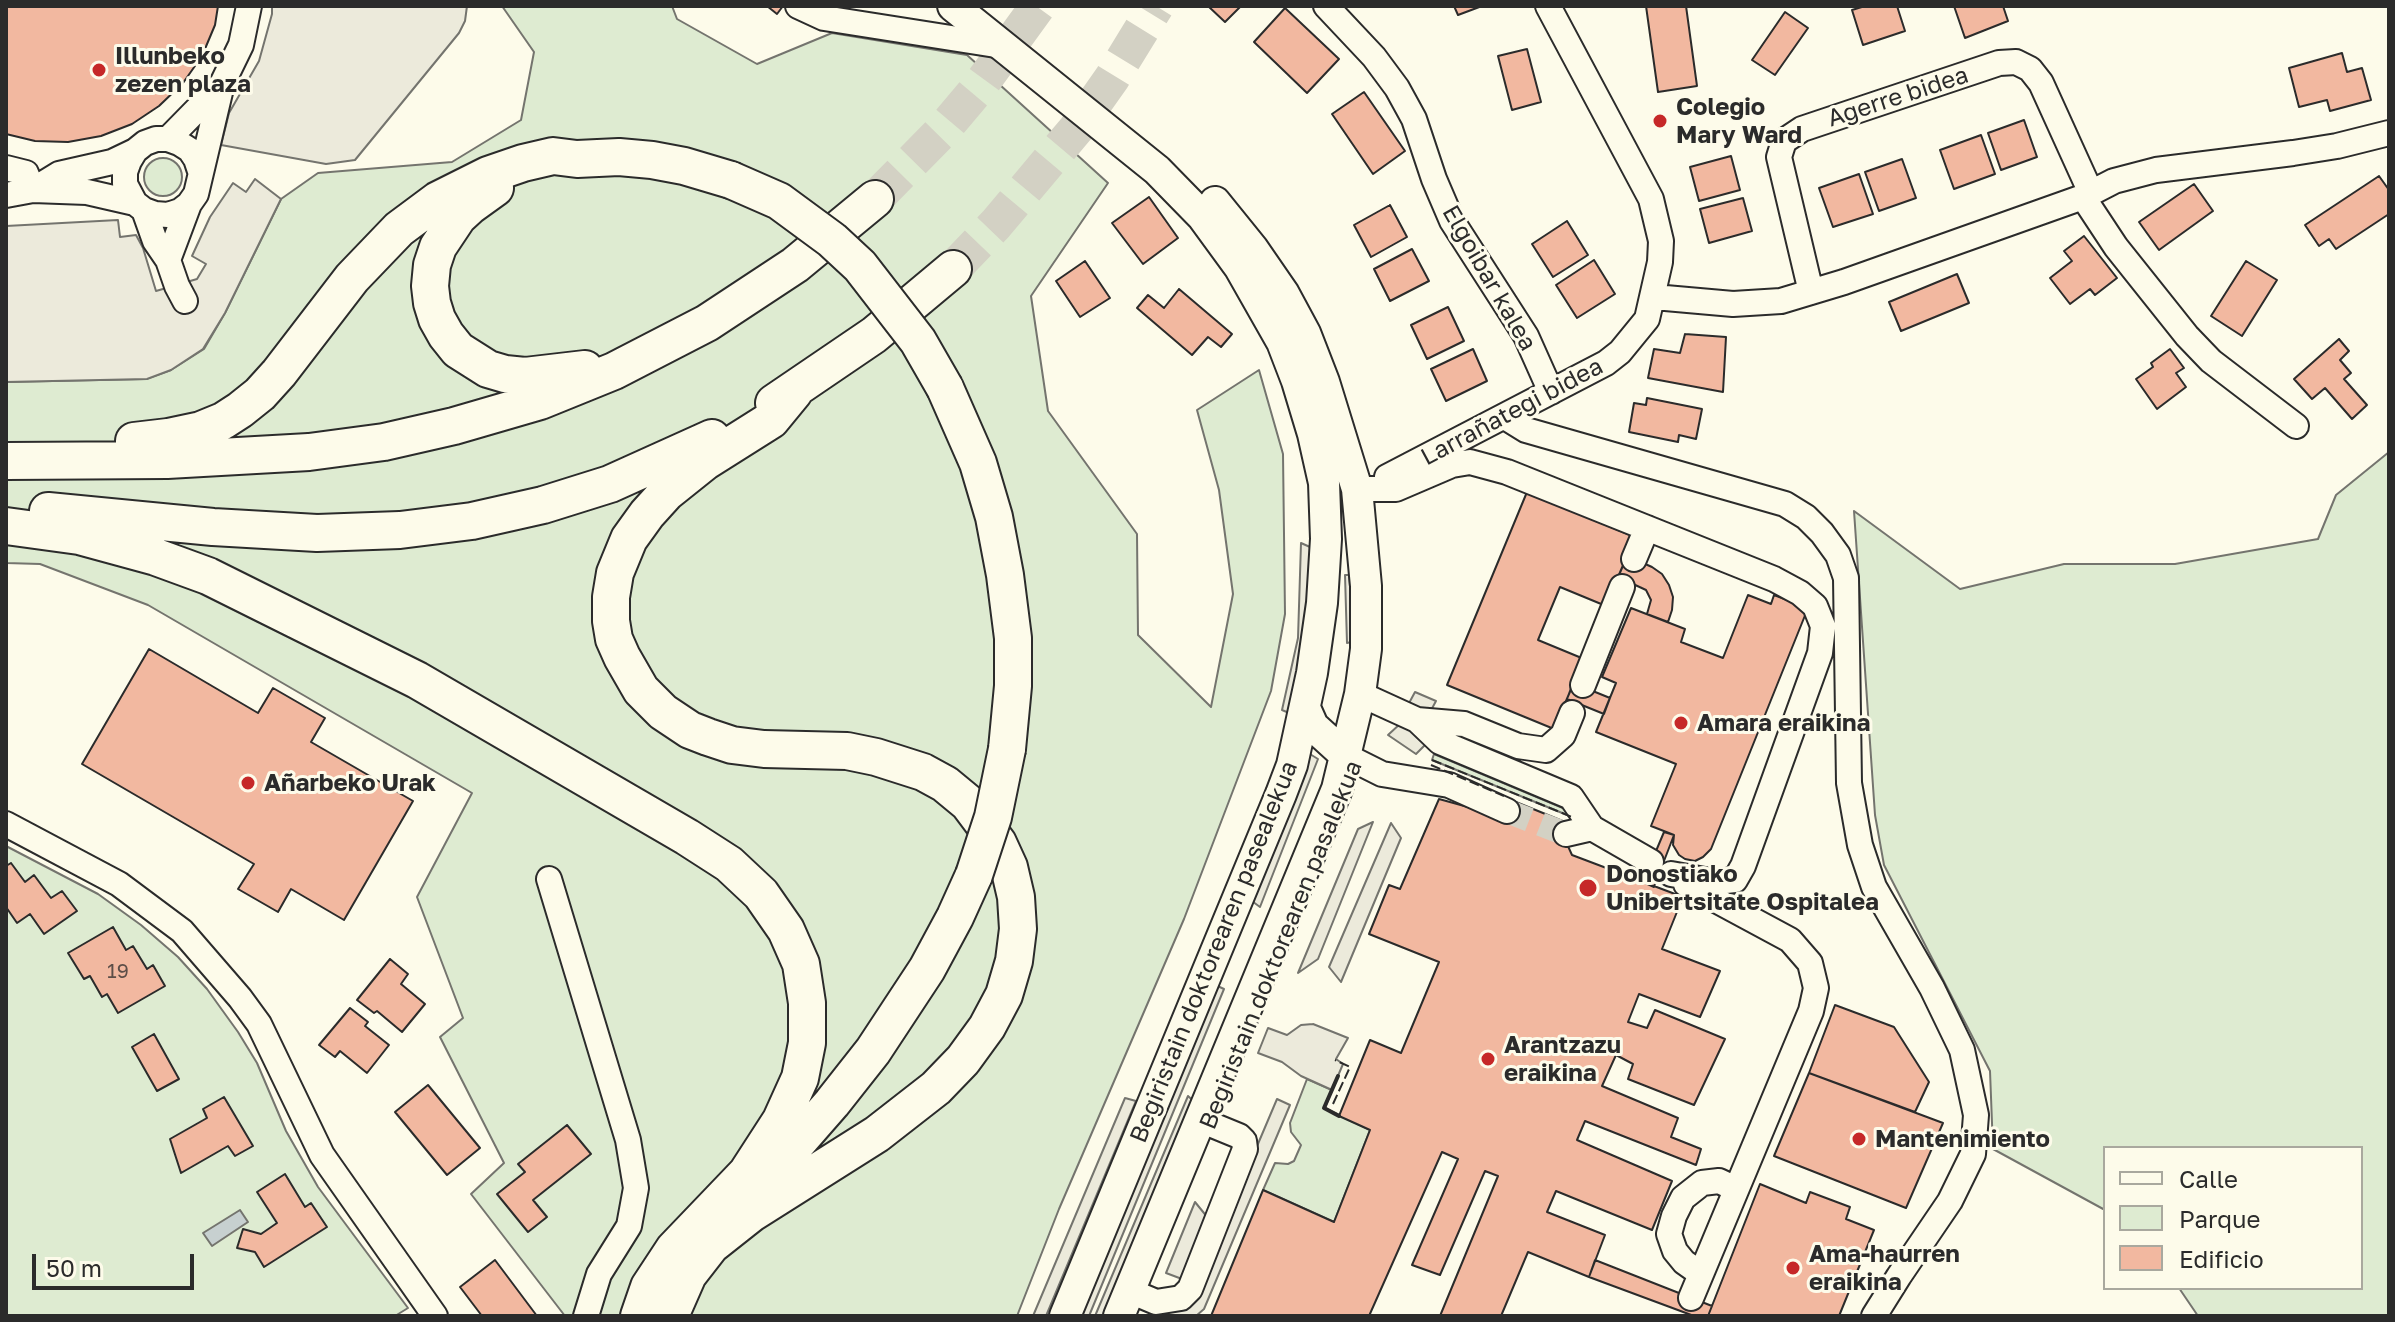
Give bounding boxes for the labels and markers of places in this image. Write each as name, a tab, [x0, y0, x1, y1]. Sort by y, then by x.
place label: Illunbeko zezen plaza	[115, 42, 251, 98]
marker: Illunbeko zezen plaza	[90, 61, 108, 79]
place label: Colegio Mary Ward	[1676, 93, 1802, 149]
marker: Colegio Mary Ward	[1651, 112, 1669, 130]
place label: Amara eraikina	[1697, 709, 1870, 737]
marker: Amara eraikina	[1672, 714, 1690, 732]
place label: Añarbeko Urak	[264, 769, 436, 797]
marker: Añarbeko Urak	[239, 774, 257, 792]
place label: Donostiako Unibertsitate Ospitalea	[1606, 860, 1879, 916]
marker: Donostiako Unibertsitate Ospitalea	[1577, 877, 1599, 899]
place label: Arantzazu eraikina	[1504, 1031, 1621, 1087]
marker: Arantzazu eraikina	[1479, 1050, 1497, 1068]
place label: Mantenimiento	[1875, 1125, 2050, 1153]
marker: Mantenimiento	[1850, 1130, 1868, 1148]
place label: Ama-haurren eraikina	[1809, 1240, 1960, 1296]
marker: Ama-haurren eraikina	[1784, 1259, 1802, 1277]

